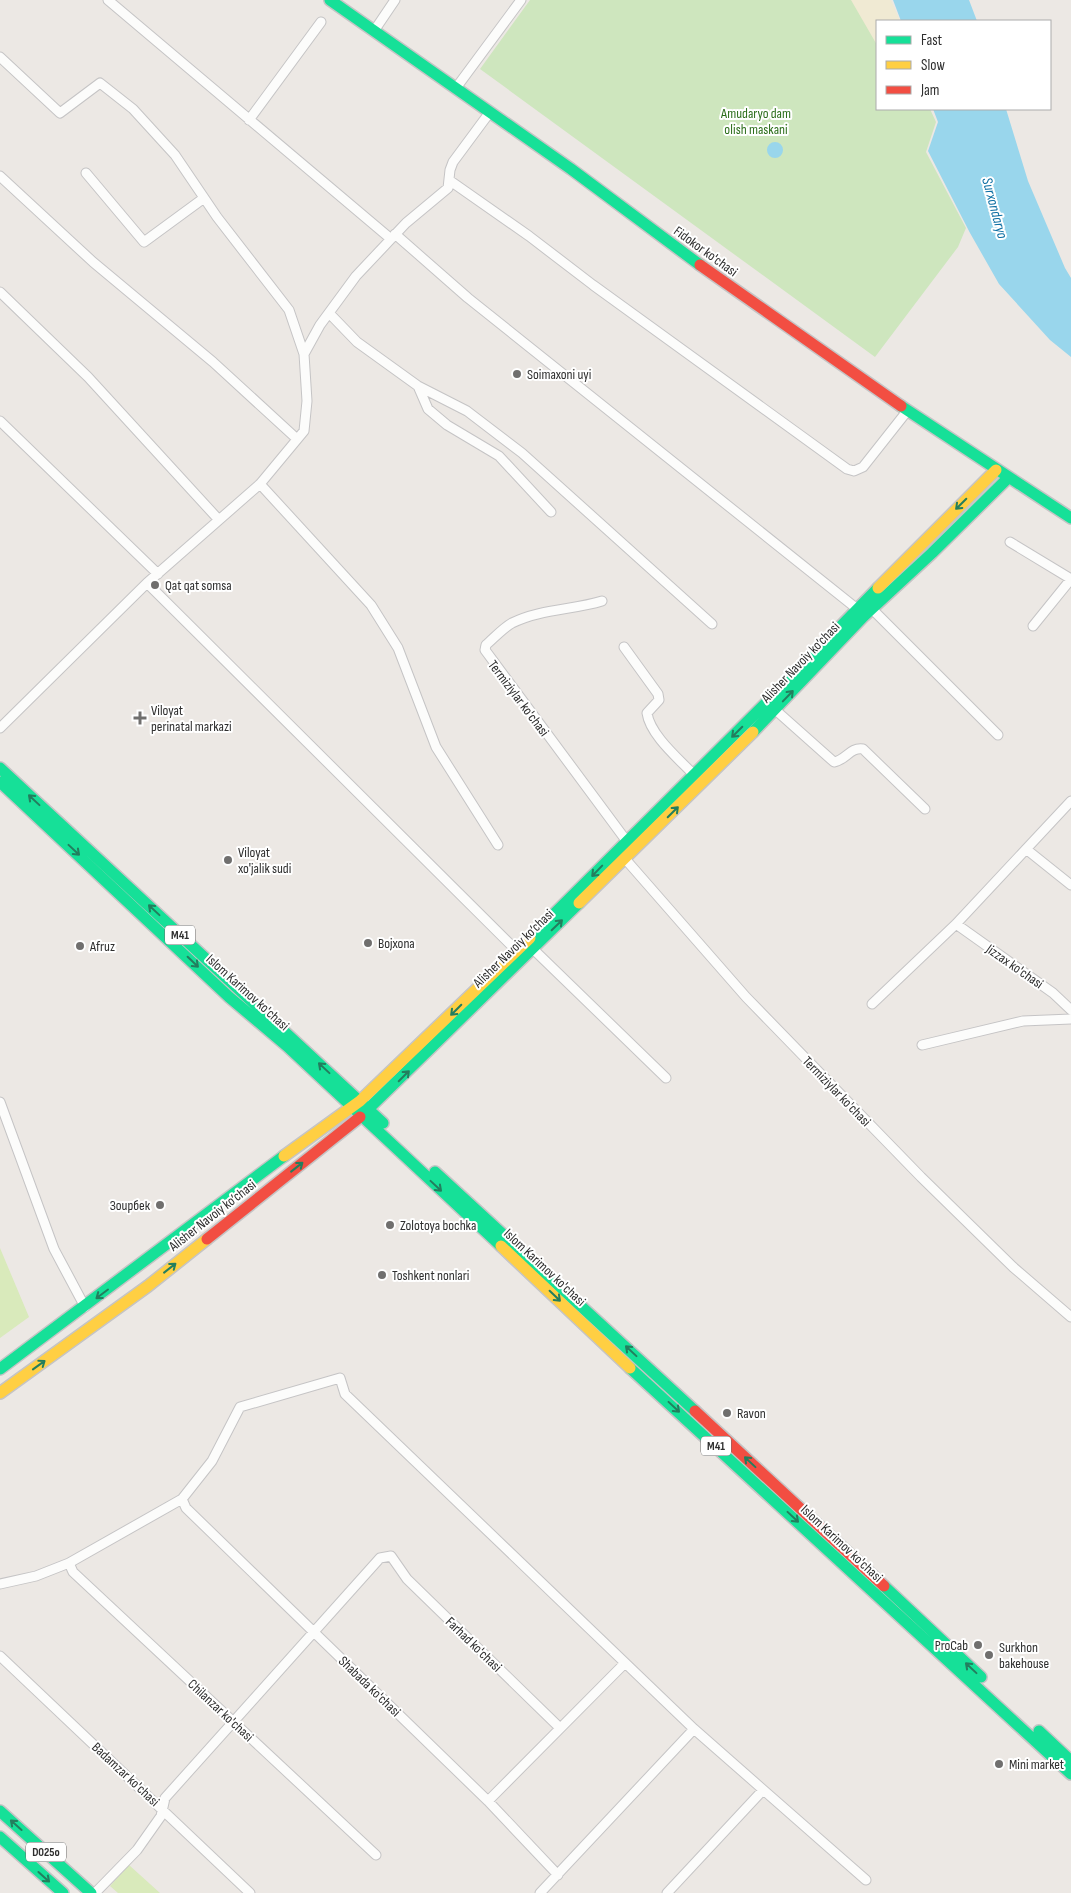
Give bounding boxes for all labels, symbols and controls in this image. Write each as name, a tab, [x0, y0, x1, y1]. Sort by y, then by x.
legend	[876, 20, 1051, 110]
text: Fast	[921, 31, 943, 50]
text: Slow	[921, 56, 945, 75]
text: Jam	[920, 81, 939, 100]
park label: Amudaryo dam olish maskani	[720, 105, 791, 138]
water label: Surxondaryo	[977, 175, 1012, 241]
street label: Fidokor ko'chasi	[670, 223, 741, 280]
place label: Soimaxoni uyi	[527, 366, 591, 383]
marker: Soimaxoni uyi	[511, 368, 523, 380]
one-way arrow	[956, 498, 968, 510]
place label: Qat qat somsa	[165, 577, 232, 594]
marker: Qat qat somsa	[149, 579, 161, 591]
street label: Alisher Navoiy ko’chasi	[757, 618, 843, 707]
street label: Termiziylar ko'chasi	[484, 657, 553, 740]
one-way arrow	[782, 690, 794, 703]
place label: Viloyat perinatal markazi	[151, 702, 232, 735]
marker: Viloyat perinatal markazi	[133, 711, 147, 725]
one-way arrow	[731, 726, 743, 739]
one-way arrow	[28, 794, 41, 806]
one-way arrow	[667, 805, 679, 818]
one-way arrow	[68, 844, 81, 856]
place label: Viloyat xo'jalik sudi	[238, 844, 291, 877]
marker: Viloyat xo'jalik sudi	[222, 854, 234, 866]
one-way arrow	[591, 865, 603, 877]
one-way arrow	[147, 904, 160, 916]
street label: Alisher Navoiy ko’chasi	[469, 906, 557, 992]
one-way arrow	[551, 919, 563, 931]
road number: M41	[165, 926, 195, 944]
place label: Bojxona	[378, 935, 415, 952]
marker: Bojxona	[362, 937, 374, 949]
place label: Afruz	[89, 938, 115, 955]
marker: Afruz	[74, 940, 86, 952]
street label: Jizzax ko'chasi	[982, 940, 1047, 992]
street label: Islom Karimov ko'chasi	[203, 951, 293, 1034]
one-way arrow	[186, 956, 199, 968]
one-way arrow	[450, 1004, 462, 1016]
street label: Termiziylar ko'chasi	[799, 1053, 874, 1130]
one-way arrow	[318, 1062, 331, 1074]
one-way arrow	[398, 1070, 410, 1082]
one-way arrow	[290, 1162, 303, 1173]
street label: Alisher Navoiy ko’chasi	[165, 1176, 259, 1255]
one-way arrow	[430, 1180, 442, 1192]
place label: Зоирбек	[110, 1197, 151, 1214]
marker: Зоирбек	[154, 1199, 166, 1211]
place label: Zolotoya bochka	[400, 1217, 476, 1234]
marker: Zolotoya bochka	[384, 1219, 396, 1231]
street label: Islom Karimov ko'chasi	[500, 1225, 589, 1310]
one-way arrow	[163, 1263, 177, 1273]
place label: Toshkent nonlari	[392, 1267, 469, 1284]
marker: Toshkent nonlari	[376, 1269, 388, 1281]
one-way arrow	[96, 1289, 109, 1300]
one-way arrow	[549, 1290, 561, 1302]
one-way arrow	[624, 1345, 637, 1357]
one-way arrow	[32, 1360, 46, 1370]
one-way arrow	[668, 1401, 681, 1413]
place label: Ravon	[737, 1405, 766, 1422]
marker: Ravon	[721, 1407, 733, 1419]
road number: M41	[701, 1436, 731, 1455]
one-way arrow	[743, 1456, 756, 1468]
street label: Islom Karimov ko'chasi	[797, 1501, 886, 1586]
one-way arrow	[787, 1512, 800, 1523]
street label: Farhad ko'chasi	[442, 1613, 505, 1675]
place label: ProCab	[935, 1637, 968, 1654]
marker: ProCab	[972, 1639, 984, 1651]
place label: Surkhon bakehouse	[999, 1639, 1049, 1672]
marker: Surkhon bakehouse	[983, 1649, 995, 1661]
street label: Shabada ko'chasi	[335, 1653, 404, 1720]
one-way arrow	[965, 1662, 978, 1674]
street label: Chilanzar ko'chasi	[184, 1676, 257, 1745]
street label: Badamzar ko'chasi	[88, 1739, 163, 1810]
place label: Mini market	[1009, 1756, 1064, 1773]
marker: Mini market	[993, 1758, 1005, 1770]
one-way arrow	[9, 1819, 22, 1831]
road number: D025o	[26, 1842, 66, 1861]
one-way arrow	[38, 1871, 51, 1883]

